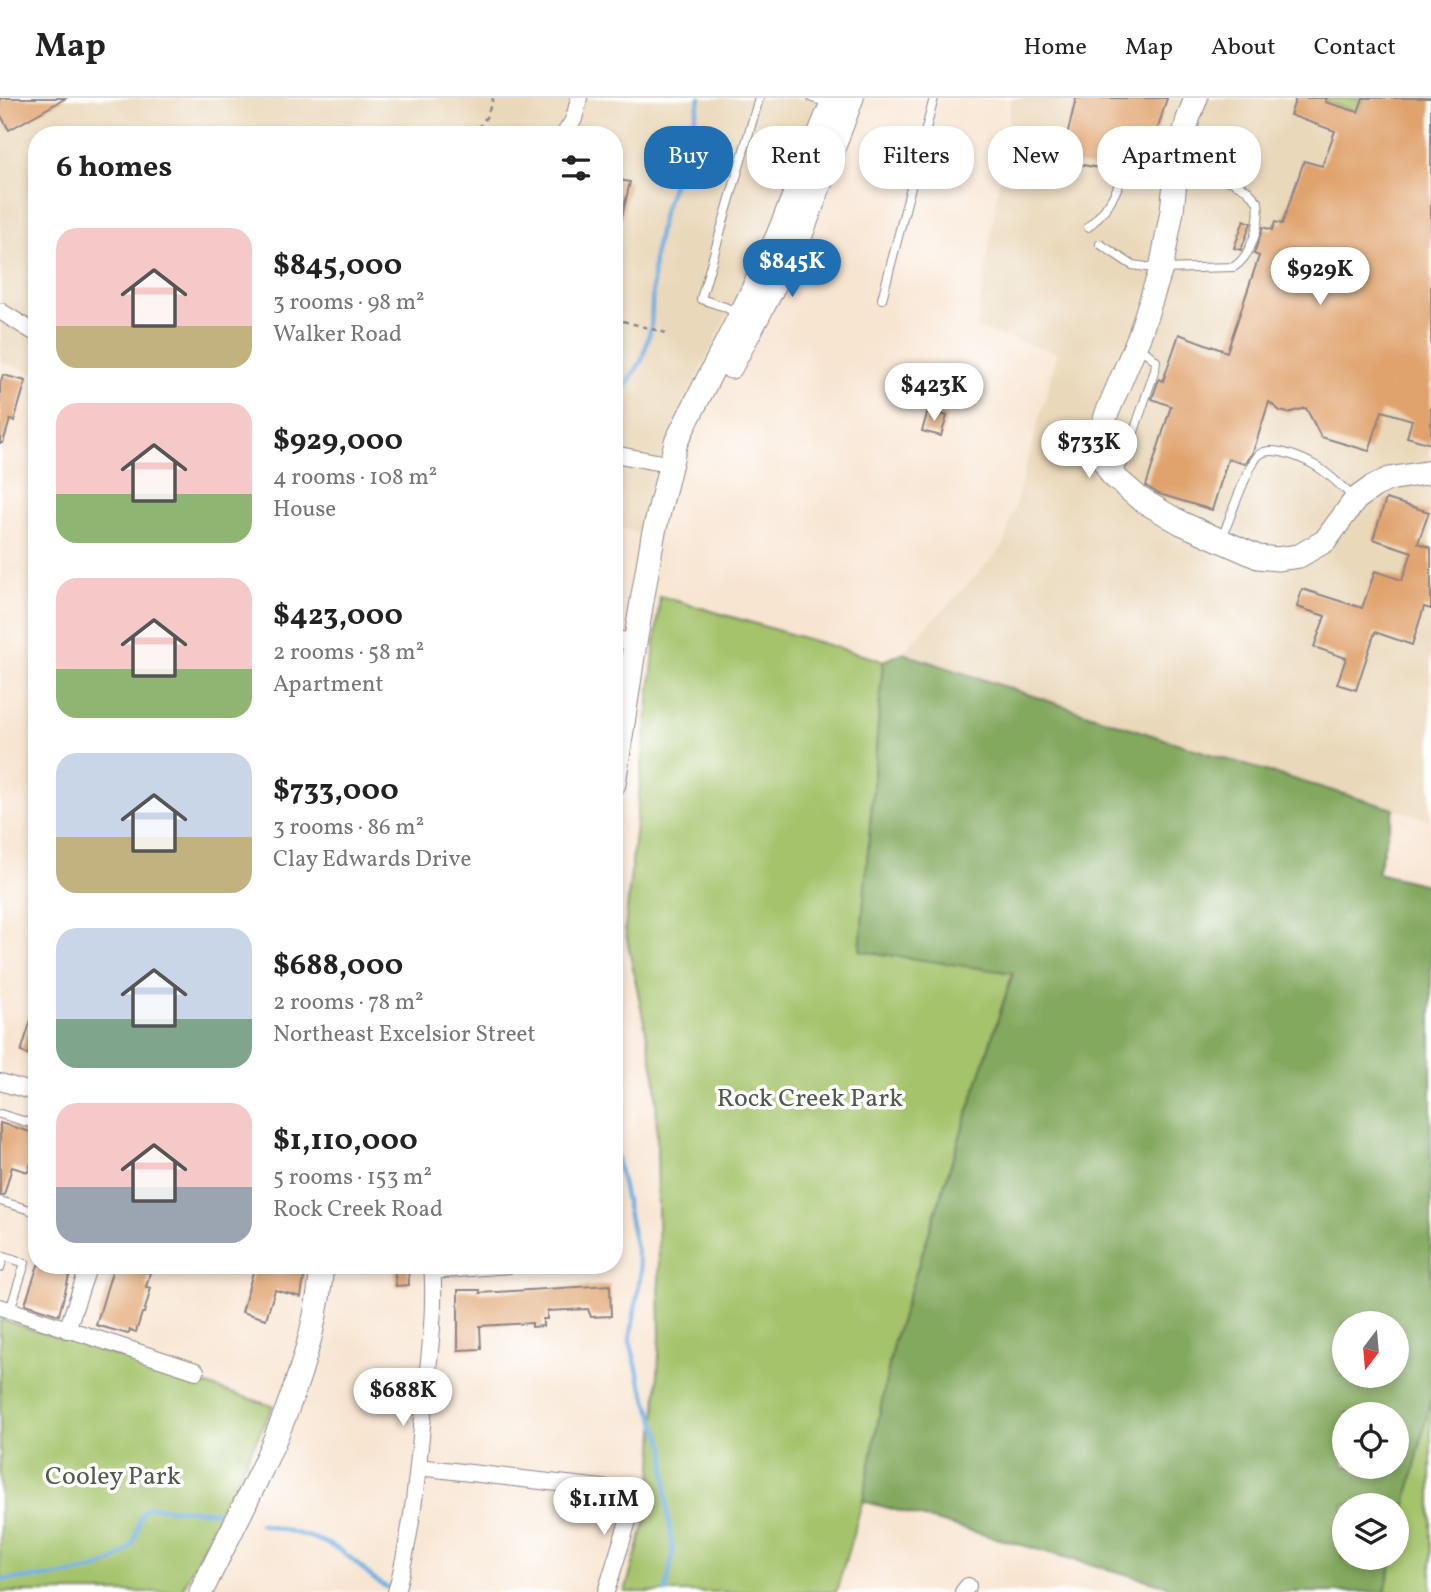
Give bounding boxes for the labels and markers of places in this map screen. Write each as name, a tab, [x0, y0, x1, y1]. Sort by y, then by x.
pin: $845K	[743, 240, 841, 299]
pin: $929K	[1271, 248, 1369, 307]
pin: $423K	[885, 364, 983, 423]
pin: $733K	[1040, 420, 1138, 480]
pin: $688K	[354, 1368, 452, 1428]
pin: $1.11M	[547, 1478, 661, 1537]

